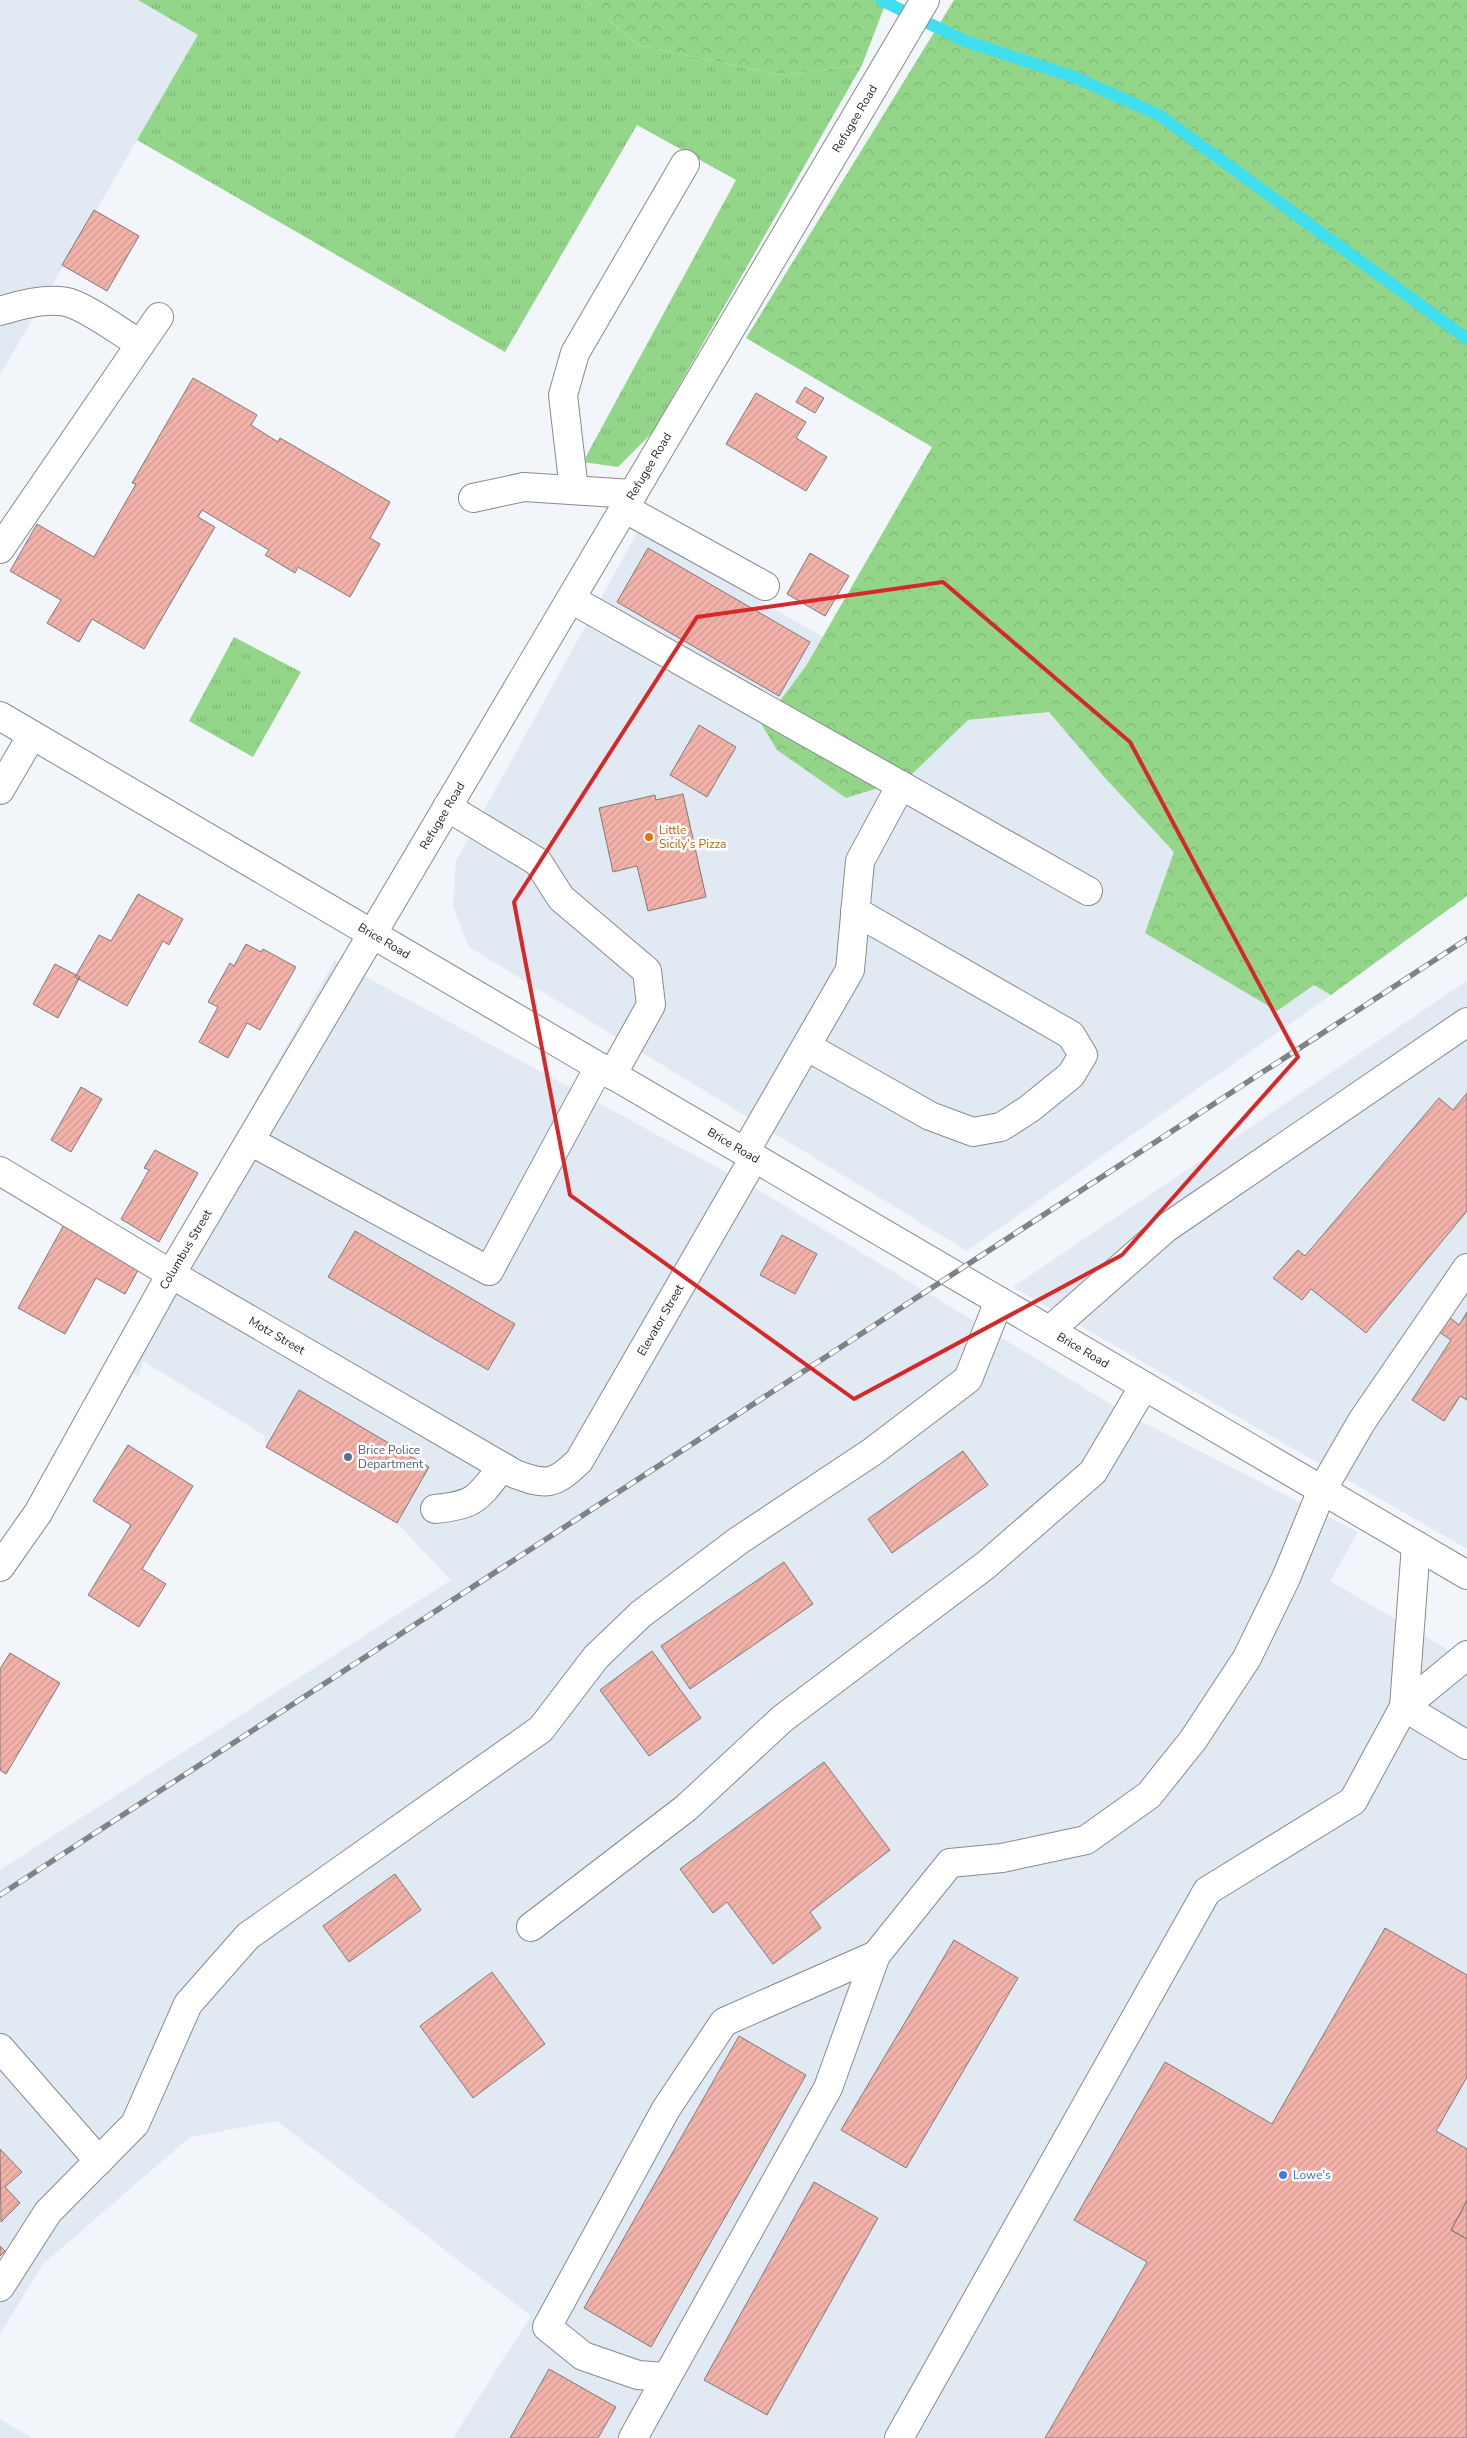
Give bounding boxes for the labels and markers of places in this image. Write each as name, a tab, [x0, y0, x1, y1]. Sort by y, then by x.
place label: Little Sicily's Pizza	[659, 822, 726, 852]
marker: Little Sicily's Pizza	[643, 831, 655, 843]
place label: Brice Police Department	[358, 1442, 424, 1472]
marker: Brice Police Department	[342, 1451, 354, 1463]
place label: Lowe's	[1293, 2167, 1331, 2183]
marker: Lowe's	[1277, 2169, 1289, 2181]

